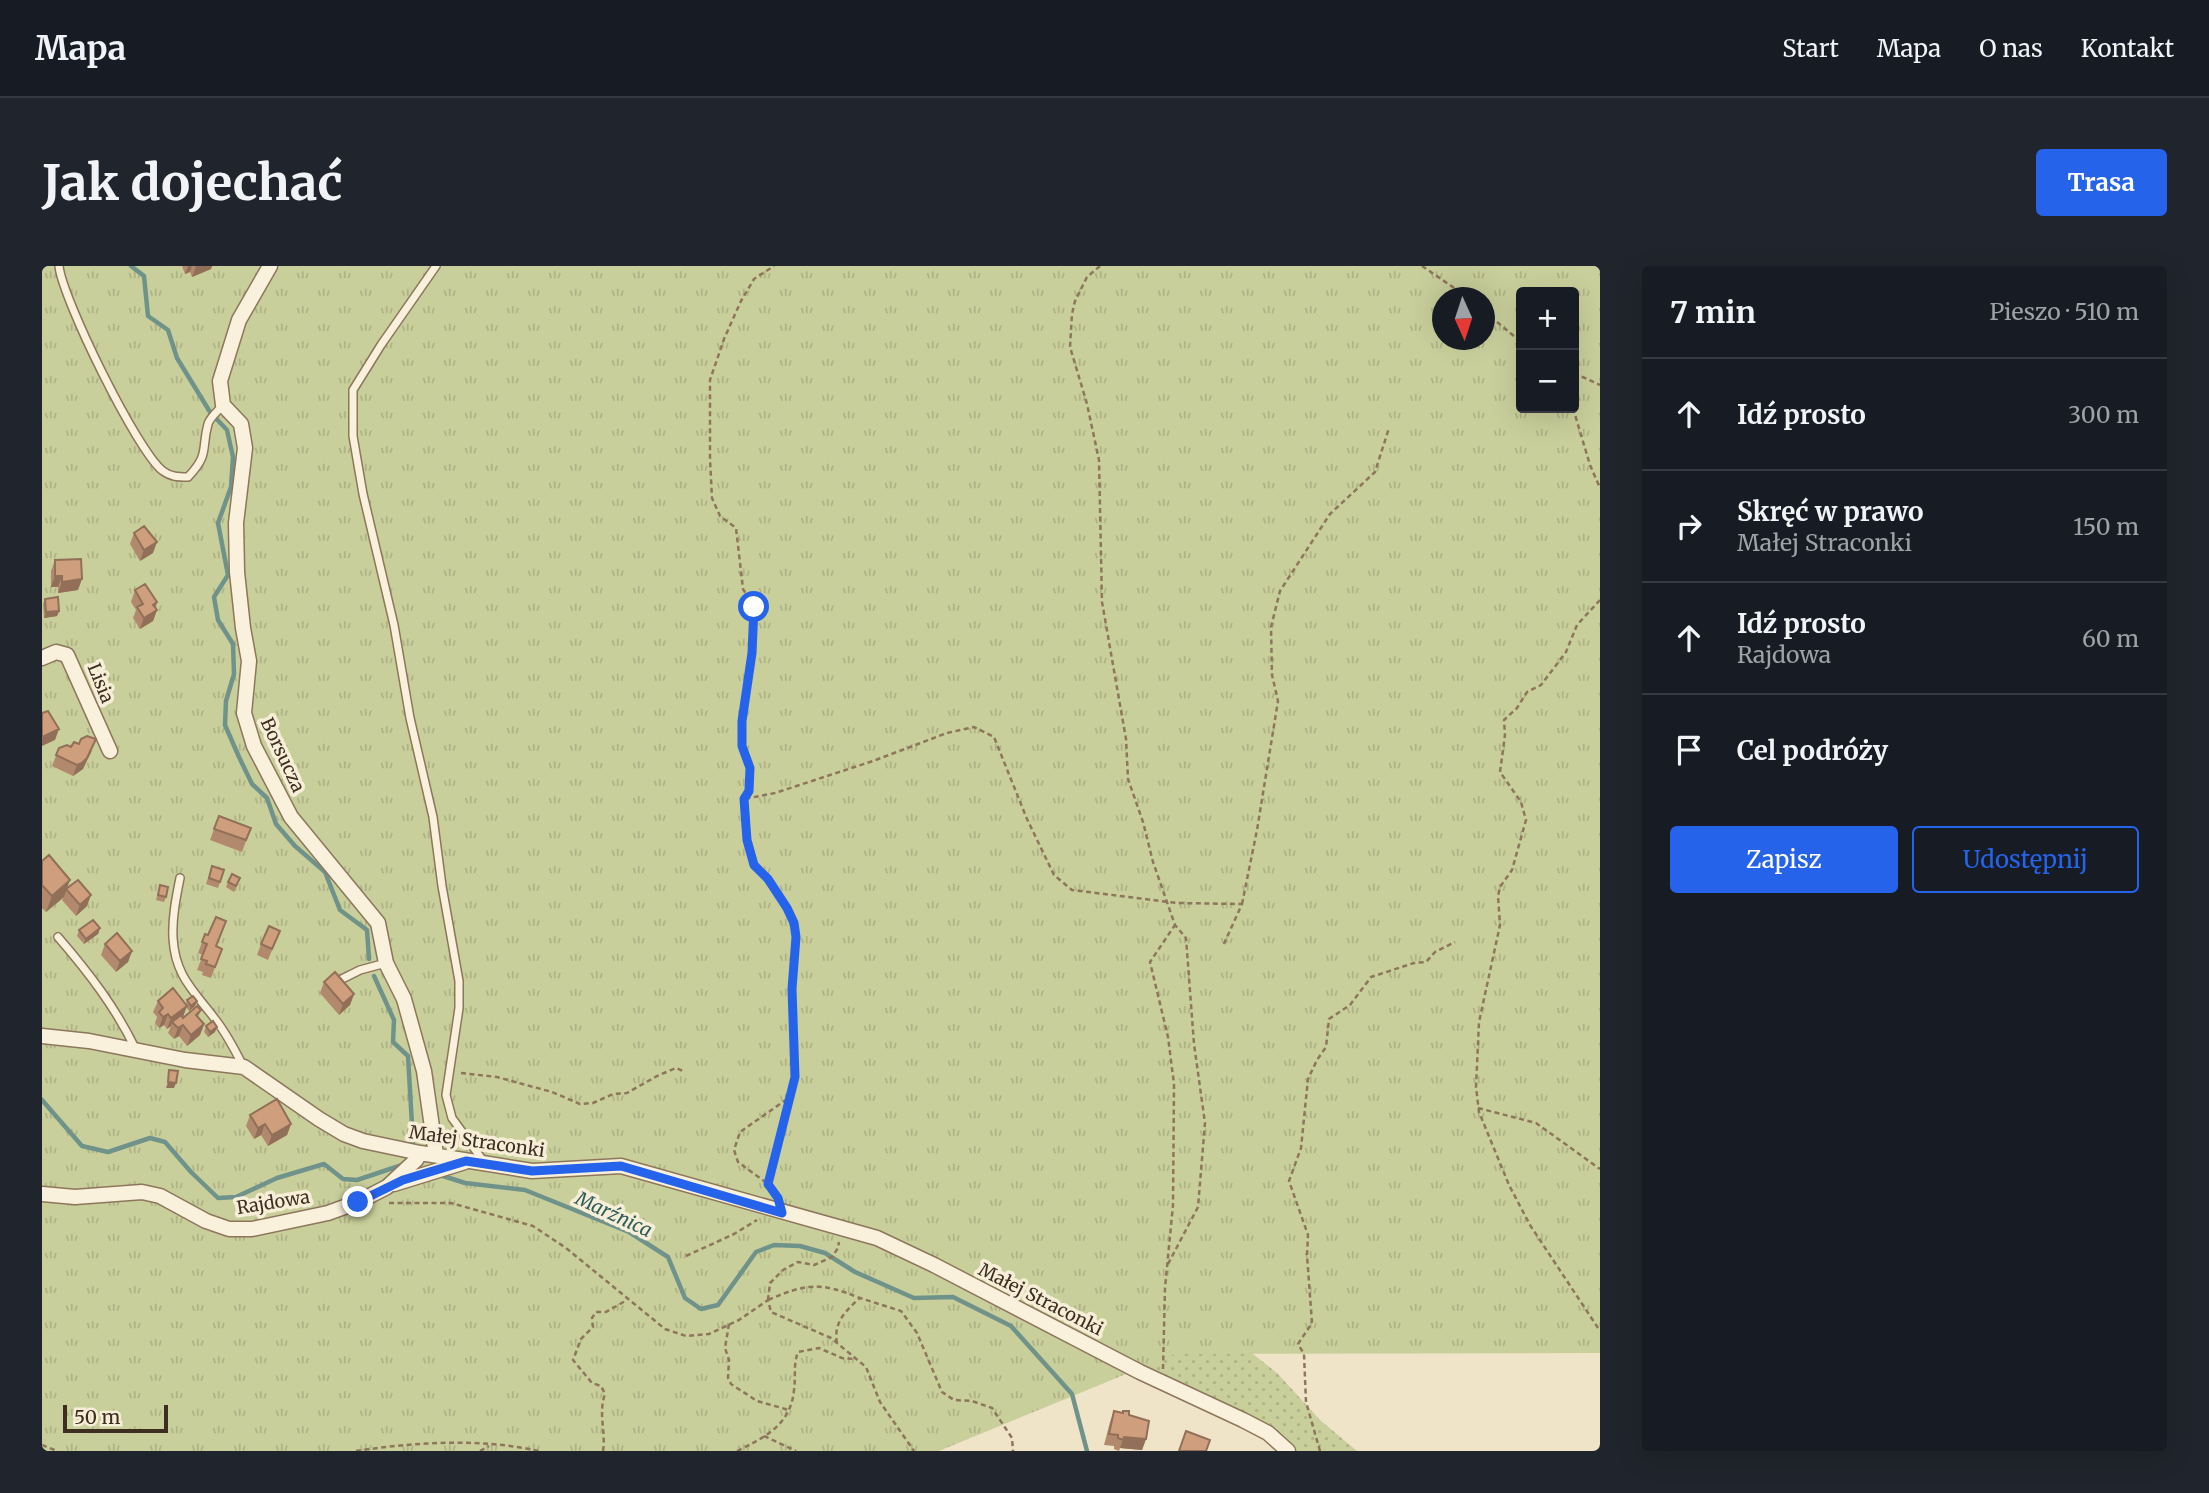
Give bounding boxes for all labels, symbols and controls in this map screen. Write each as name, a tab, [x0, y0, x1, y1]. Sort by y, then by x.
text: Mapa	[35, 28, 126, 69]
text: Start	[1782, 33, 1839, 64]
text: Mapa	[1877, 33, 1941, 64]
text: O nas	[1979, 33, 2043, 64]
text: Kontakt	[2081, 33, 2174, 64]
button: Trasa	[2036, 149, 2167, 216]
text: Jak dojechać	[42, 152, 342, 213]
north arrow	[1432, 287, 1495, 350]
map controls	[1516, 287, 1579, 413]
button: +	[1516, 287, 1579, 350]
text: 7 min	[1670, 293, 1756, 331]
text: Pieszo · 510 m	[1989, 297, 2139, 326]
button: −	[1516, 350, 1579, 413]
icon: ahead	[1670, 395, 1708, 433]
text: Idź prosto	[1737, 398, 1866, 431]
text: 300 m	[2068, 400, 2139, 429]
text: Skręć w prawo	[1737, 495, 1924, 528]
icon: right	[1670, 507, 1708, 545]
text: 150 m	[2073, 512, 2139, 541]
text: Małej Straconki	[1737, 528, 1912, 557]
route start	[738, 591, 769, 622]
text: Idź prosto	[1737, 607, 1866, 640]
icon: ahead	[1670, 619, 1708, 657]
text: 60 m	[2082, 624, 2139, 653]
text: Rajdowa	[1737, 640, 1831, 669]
street label: Lisia	[83, 660, 119, 707]
street label: Borsucza	[256, 714, 310, 796]
icon: arrive	[1670, 731, 1708, 769]
text: Cel podróży	[1737, 734, 1888, 767]
button: Zapisz	[1670, 826, 1898, 893]
button: Udostępnij	[1912, 826, 2139, 893]
street label: Małej Straconki	[408, 1120, 547, 1162]
street label: Rajdowa	[235, 1185, 312, 1219]
water label: Marźnica	[571, 1185, 656, 1242]
route end	[342, 1186, 373, 1217]
street label: Małej Straconki	[975, 1258, 1107, 1340]
scale bar	[63, 1402, 168, 1434]
text: 50 m	[74, 1405, 120, 1429]

